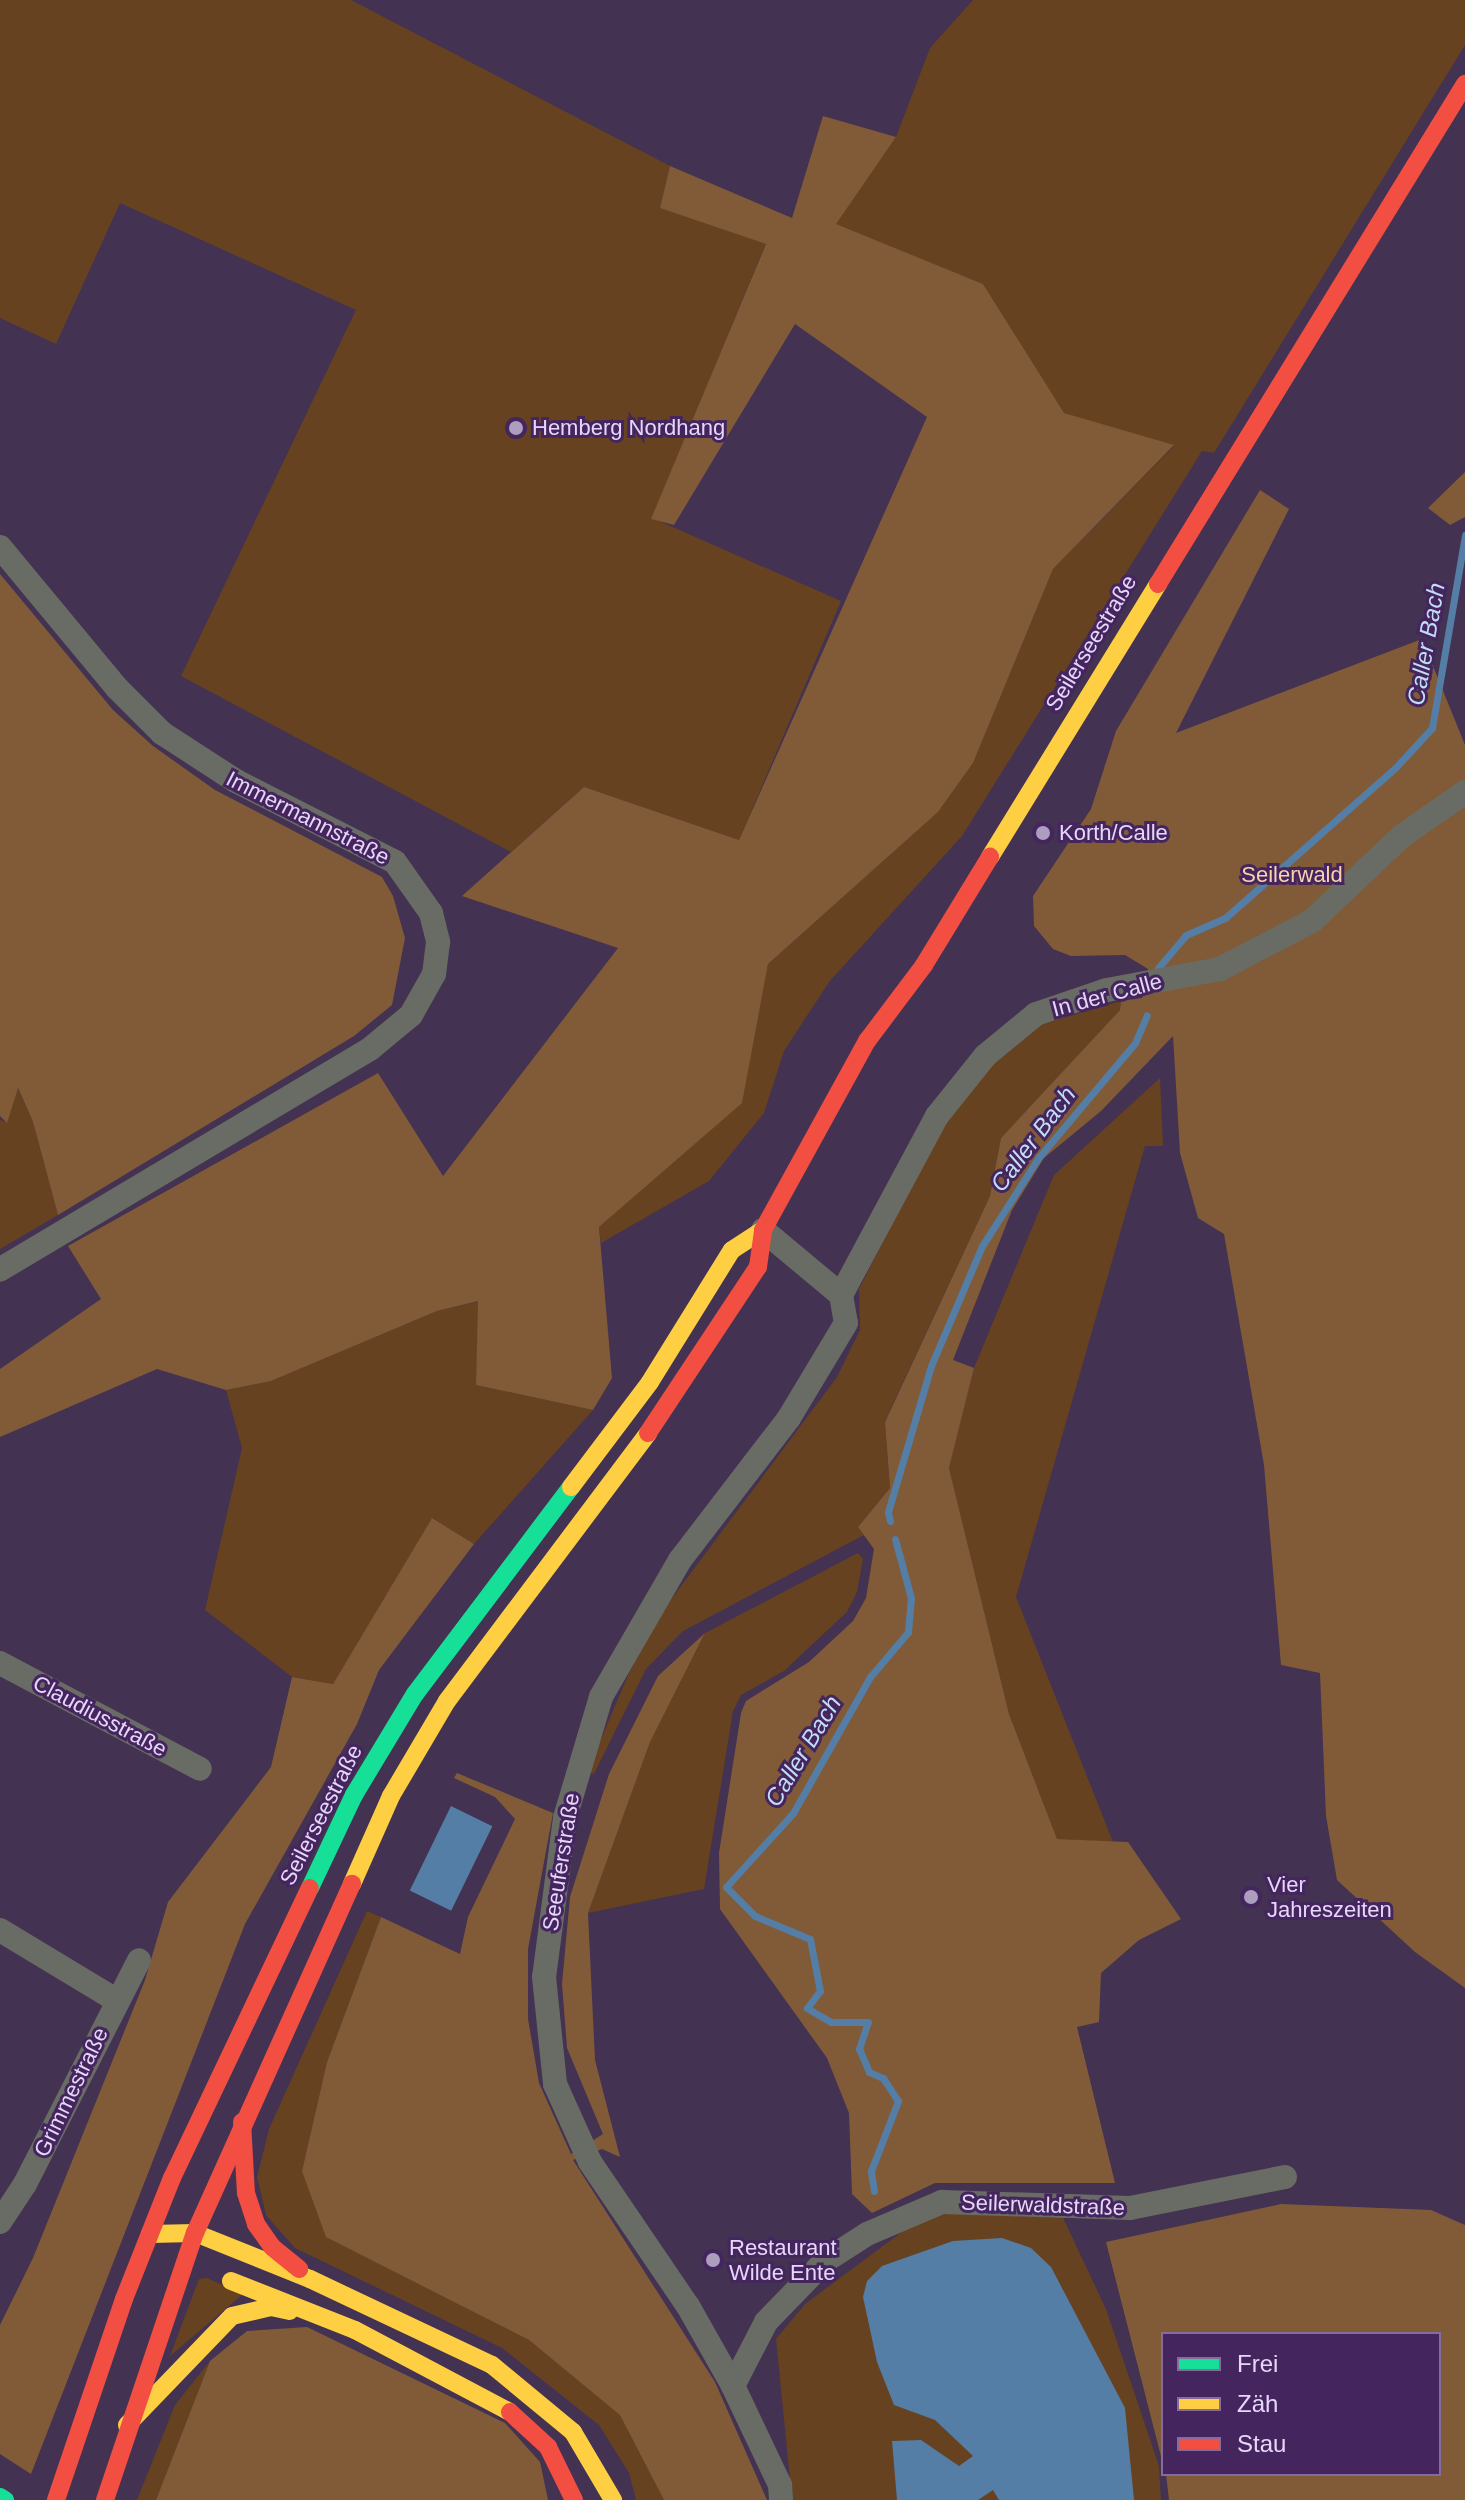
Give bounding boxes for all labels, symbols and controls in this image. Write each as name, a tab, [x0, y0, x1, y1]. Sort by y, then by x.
place label: Hemberg Nordhang	[532, 415, 725, 441]
marker: Hemberg Nordhang	[507, 419, 525, 437]
street label: Seilerseestraße	[1040, 570, 1142, 716]
water label: Caller Bach	[1401, 580, 1451, 708]
street label: Immermannstraße	[222, 765, 394, 871]
place label: Korth/Calle	[1059, 820, 1168, 846]
marker: Korth/Calle	[1034, 824, 1052, 842]
park label: Seilerwald	[1241, 862, 1343, 888]
street label: In der Calle	[1049, 968, 1165, 1022]
water label: Caller Bach	[984, 1081, 1082, 1197]
street label: Claudiusstraße	[28, 1670, 172, 1762]
water label: Caller Bach	[759, 1690, 847, 1812]
street label: Seilerseestraße	[274, 1740, 368, 1890]
street label: Seeuferstraße	[537, 1791, 585, 1933]
place label: Vier Jahreszeiten	[1267, 1871, 1392, 1922]
marker: Vier Jahreszeiten	[1242, 1888, 1260, 1906]
street label: Grimmestraße	[28, 2023, 114, 2161]
street label: Seilerwaldstraße	[961, 2189, 1125, 2221]
place label: Restaurant Wilde Ente	[729, 2234, 837, 2286]
marker: Restaurant Wilde Ente	[704, 2251, 722, 2269]
legend	[1161, 2332, 1441, 2476]
text: Frei	[1237, 2350, 1278, 2377]
text: Zäh	[1237, 2390, 1278, 2417]
text: Stau	[1237, 2430, 1286, 2457]

